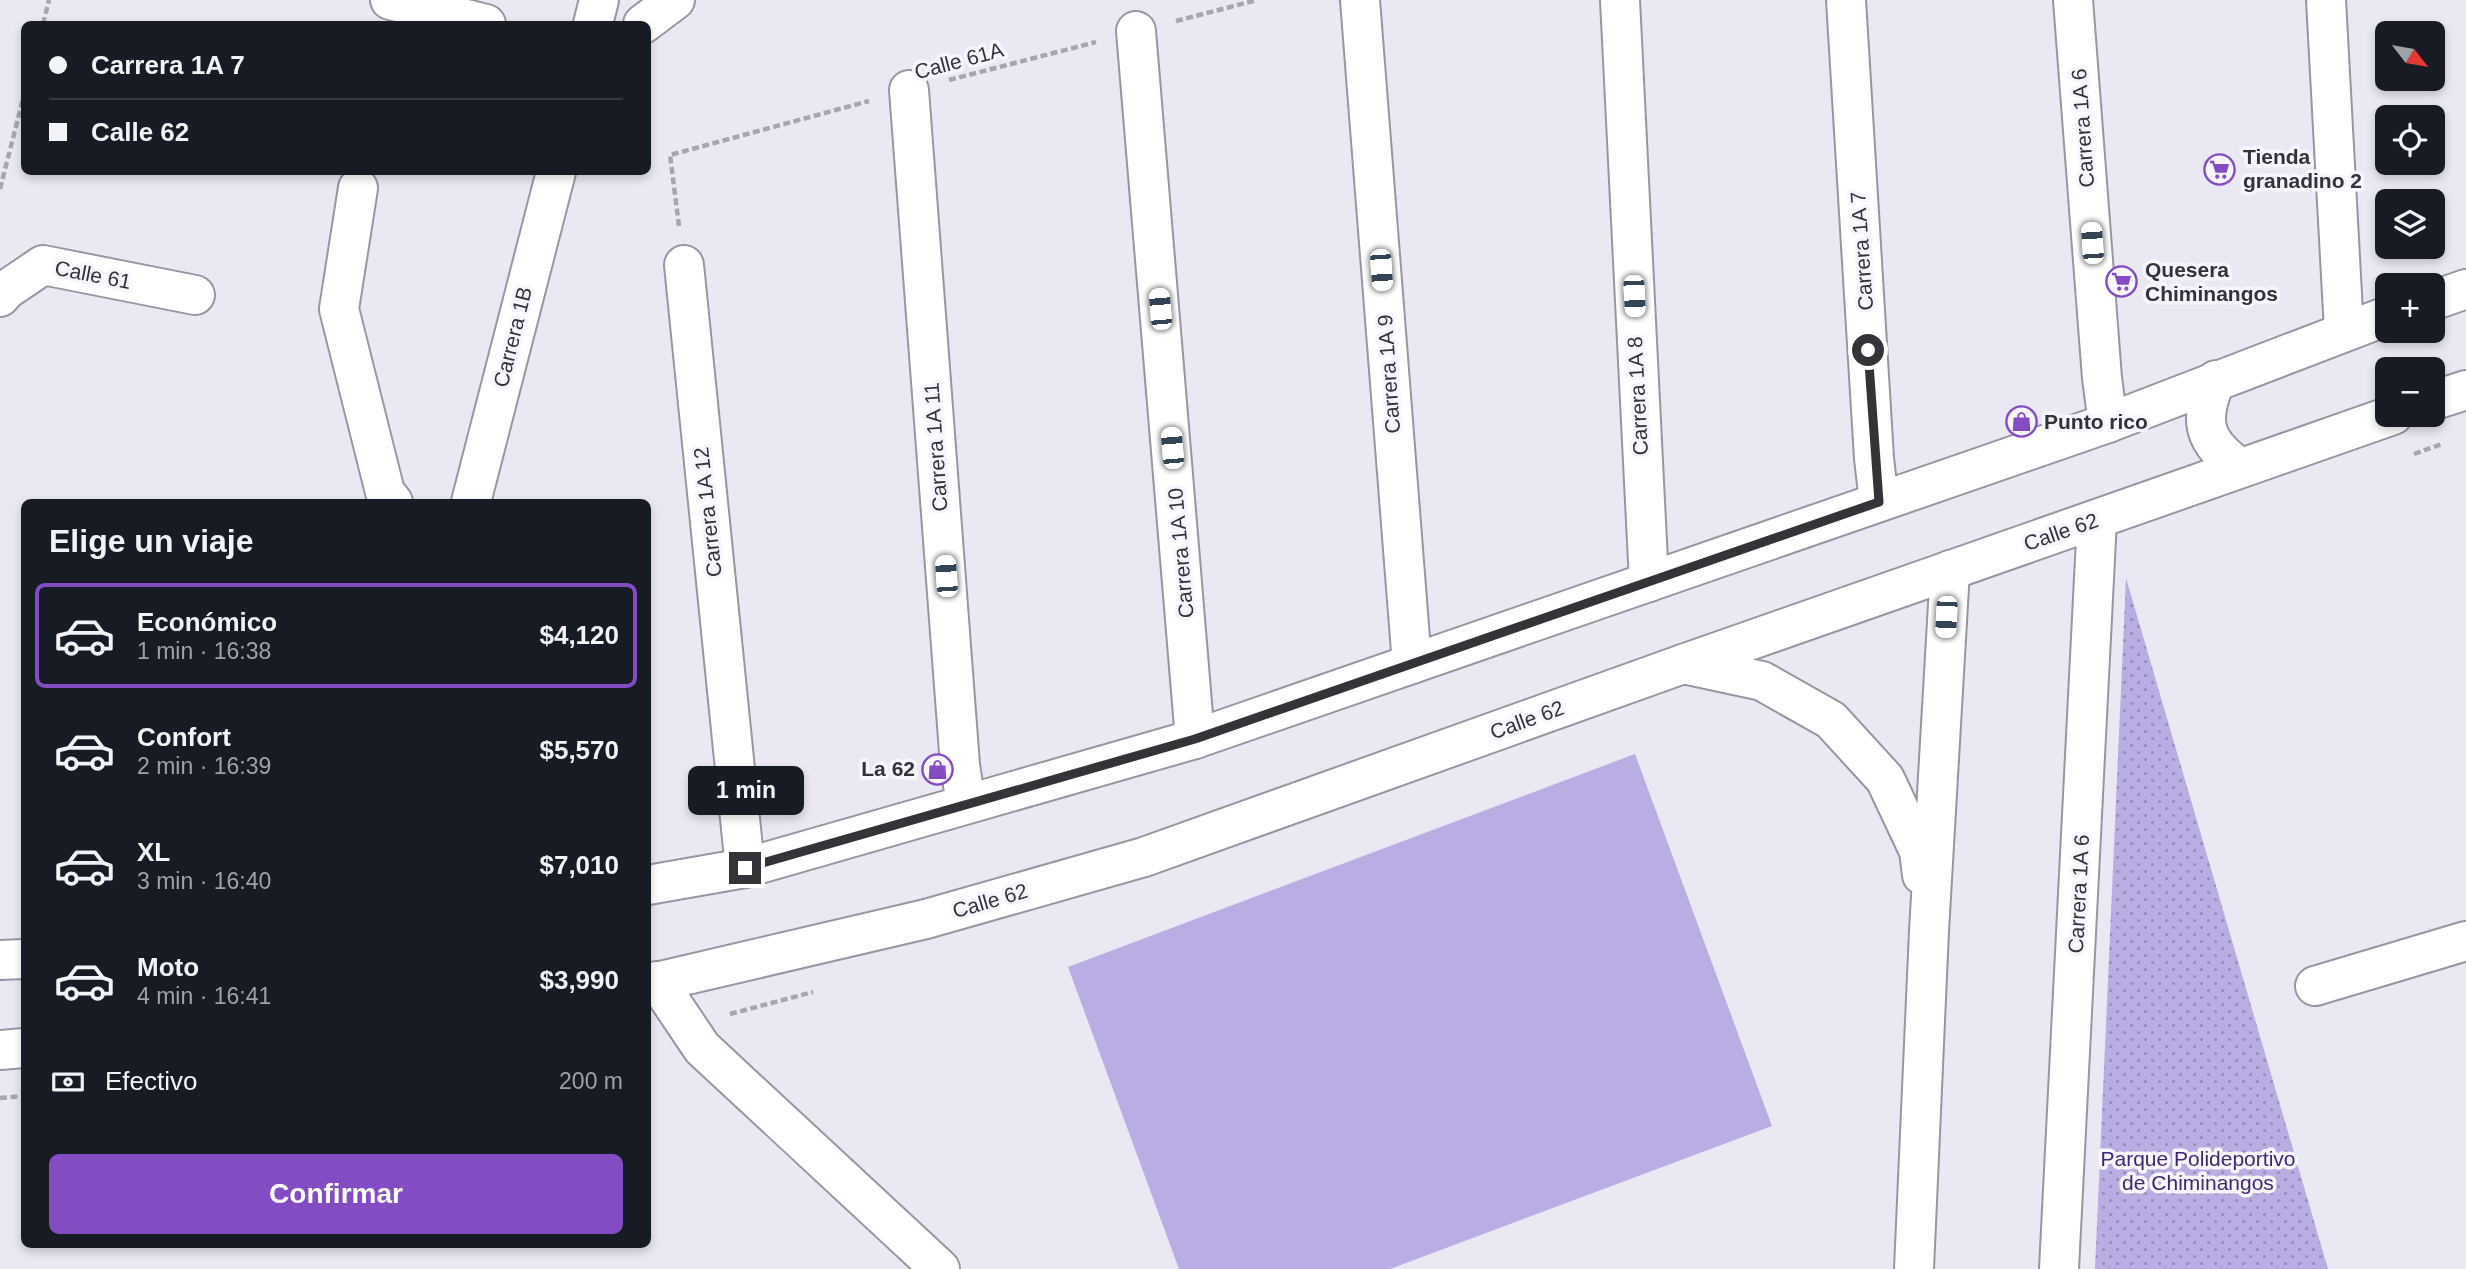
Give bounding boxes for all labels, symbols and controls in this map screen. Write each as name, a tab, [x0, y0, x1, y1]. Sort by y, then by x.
north arrow	[2375, 21, 2445, 91]
map controls	[2375, 21, 2445, 427]
street label: Calle 61A	[912, 38, 1006, 83]
text: Carrera 1A 7	[91, 50, 245, 80]
street label: Carrera 1A 6	[2067, 68, 2098, 188]
button: locate	[2375, 105, 2445, 175]
text: Calle 62	[91, 117, 189, 147]
place label: Tienda granadino 2	[2243, 145, 2362, 192]
supermarket icon: Tienda granadino 2	[2203, 152, 2237, 186]
button: layers	[2375, 189, 2445, 259]
street label: Carrera 1A 7	[1846, 191, 1877, 311]
car	[2081, 221, 2104, 265]
car	[1370, 248, 1393, 292]
street label: Calle 61	[53, 256, 133, 293]
place label: Quesera Chiminangos	[2145, 258, 2278, 305]
supermarket icon: Quesera Chiminangos	[2105, 265, 2139, 299]
button: +	[2375, 273, 2445, 343]
car	[1623, 274, 1646, 318]
street label: Carrera 1B	[489, 284, 536, 389]
car	[1148, 287, 1173, 331]
street label: Carrera 1A 9	[1373, 314, 1404, 434]
route start	[1852, 334, 1884, 366]
street label: Carrera 1A 8	[1623, 336, 1652, 456]
button: −	[2375, 357, 2445, 427]
street label: Carrera 1A 11	[920, 382, 951, 512]
shop icon: Punto rico	[2004, 405, 2038, 439]
place label: Punto rico	[2044, 410, 2148, 433]
car	[1160, 426, 1185, 470]
street label: Carrera 1A 12	[689, 446, 726, 578]
street label: Carrera 1A 10	[1163, 487, 1198, 619]
street label: Calle 62	[2021, 508, 2101, 555]
text: Elige un viaje	[49, 523, 254, 559]
car	[935, 554, 958, 598]
car	[1935, 595, 1958, 639]
icon: car	[53, 604, 116, 667]
text: Económico	[137, 607, 277, 637]
text: $4,120	[539, 620, 619, 650]
text: 1 min · 16:38	[137, 638, 271, 664]
street label: Calle 62	[1487, 696, 1567, 744]
icon: car	[53, 719, 116, 782]
text: Confort	[137, 722, 231, 752]
text: $5,570	[539, 735, 619, 765]
shop icon: La 62	[921, 752, 955, 786]
text: 2 min · 16:39	[137, 753, 271, 779]
place label: La 62	[861, 757, 915, 780]
callout: 1 min	[687, 766, 803, 816]
text: 1 min	[716, 777, 776, 803]
icon: car	[53, 834, 116, 897]
street label: Carrera 1A 6	[2064, 834, 2093, 954]
text: XL	[137, 837, 170, 867]
text: $7,010	[539, 850, 619, 880]
route end	[729, 852, 761, 884]
text: 3 min · 16:40	[137, 868, 271, 894]
street label: Calle 62	[950, 879, 1030, 922]
icon: car	[53, 949, 116, 1012]
text: Moto	[137, 952, 199, 982]
text: $3,990	[539, 965, 619, 995]
text: 4 min · 16:41	[137, 983, 271, 1009]
icon: cash	[49, 1063, 87, 1101]
text: Efectivo	[105, 1066, 198, 1096]
text: 200 m	[559, 1068, 623, 1094]
park label: Parque Polideportivo de Chiminangos	[2101, 1147, 2295, 1194]
button: Confirmar	[49, 1154, 623, 1234]

